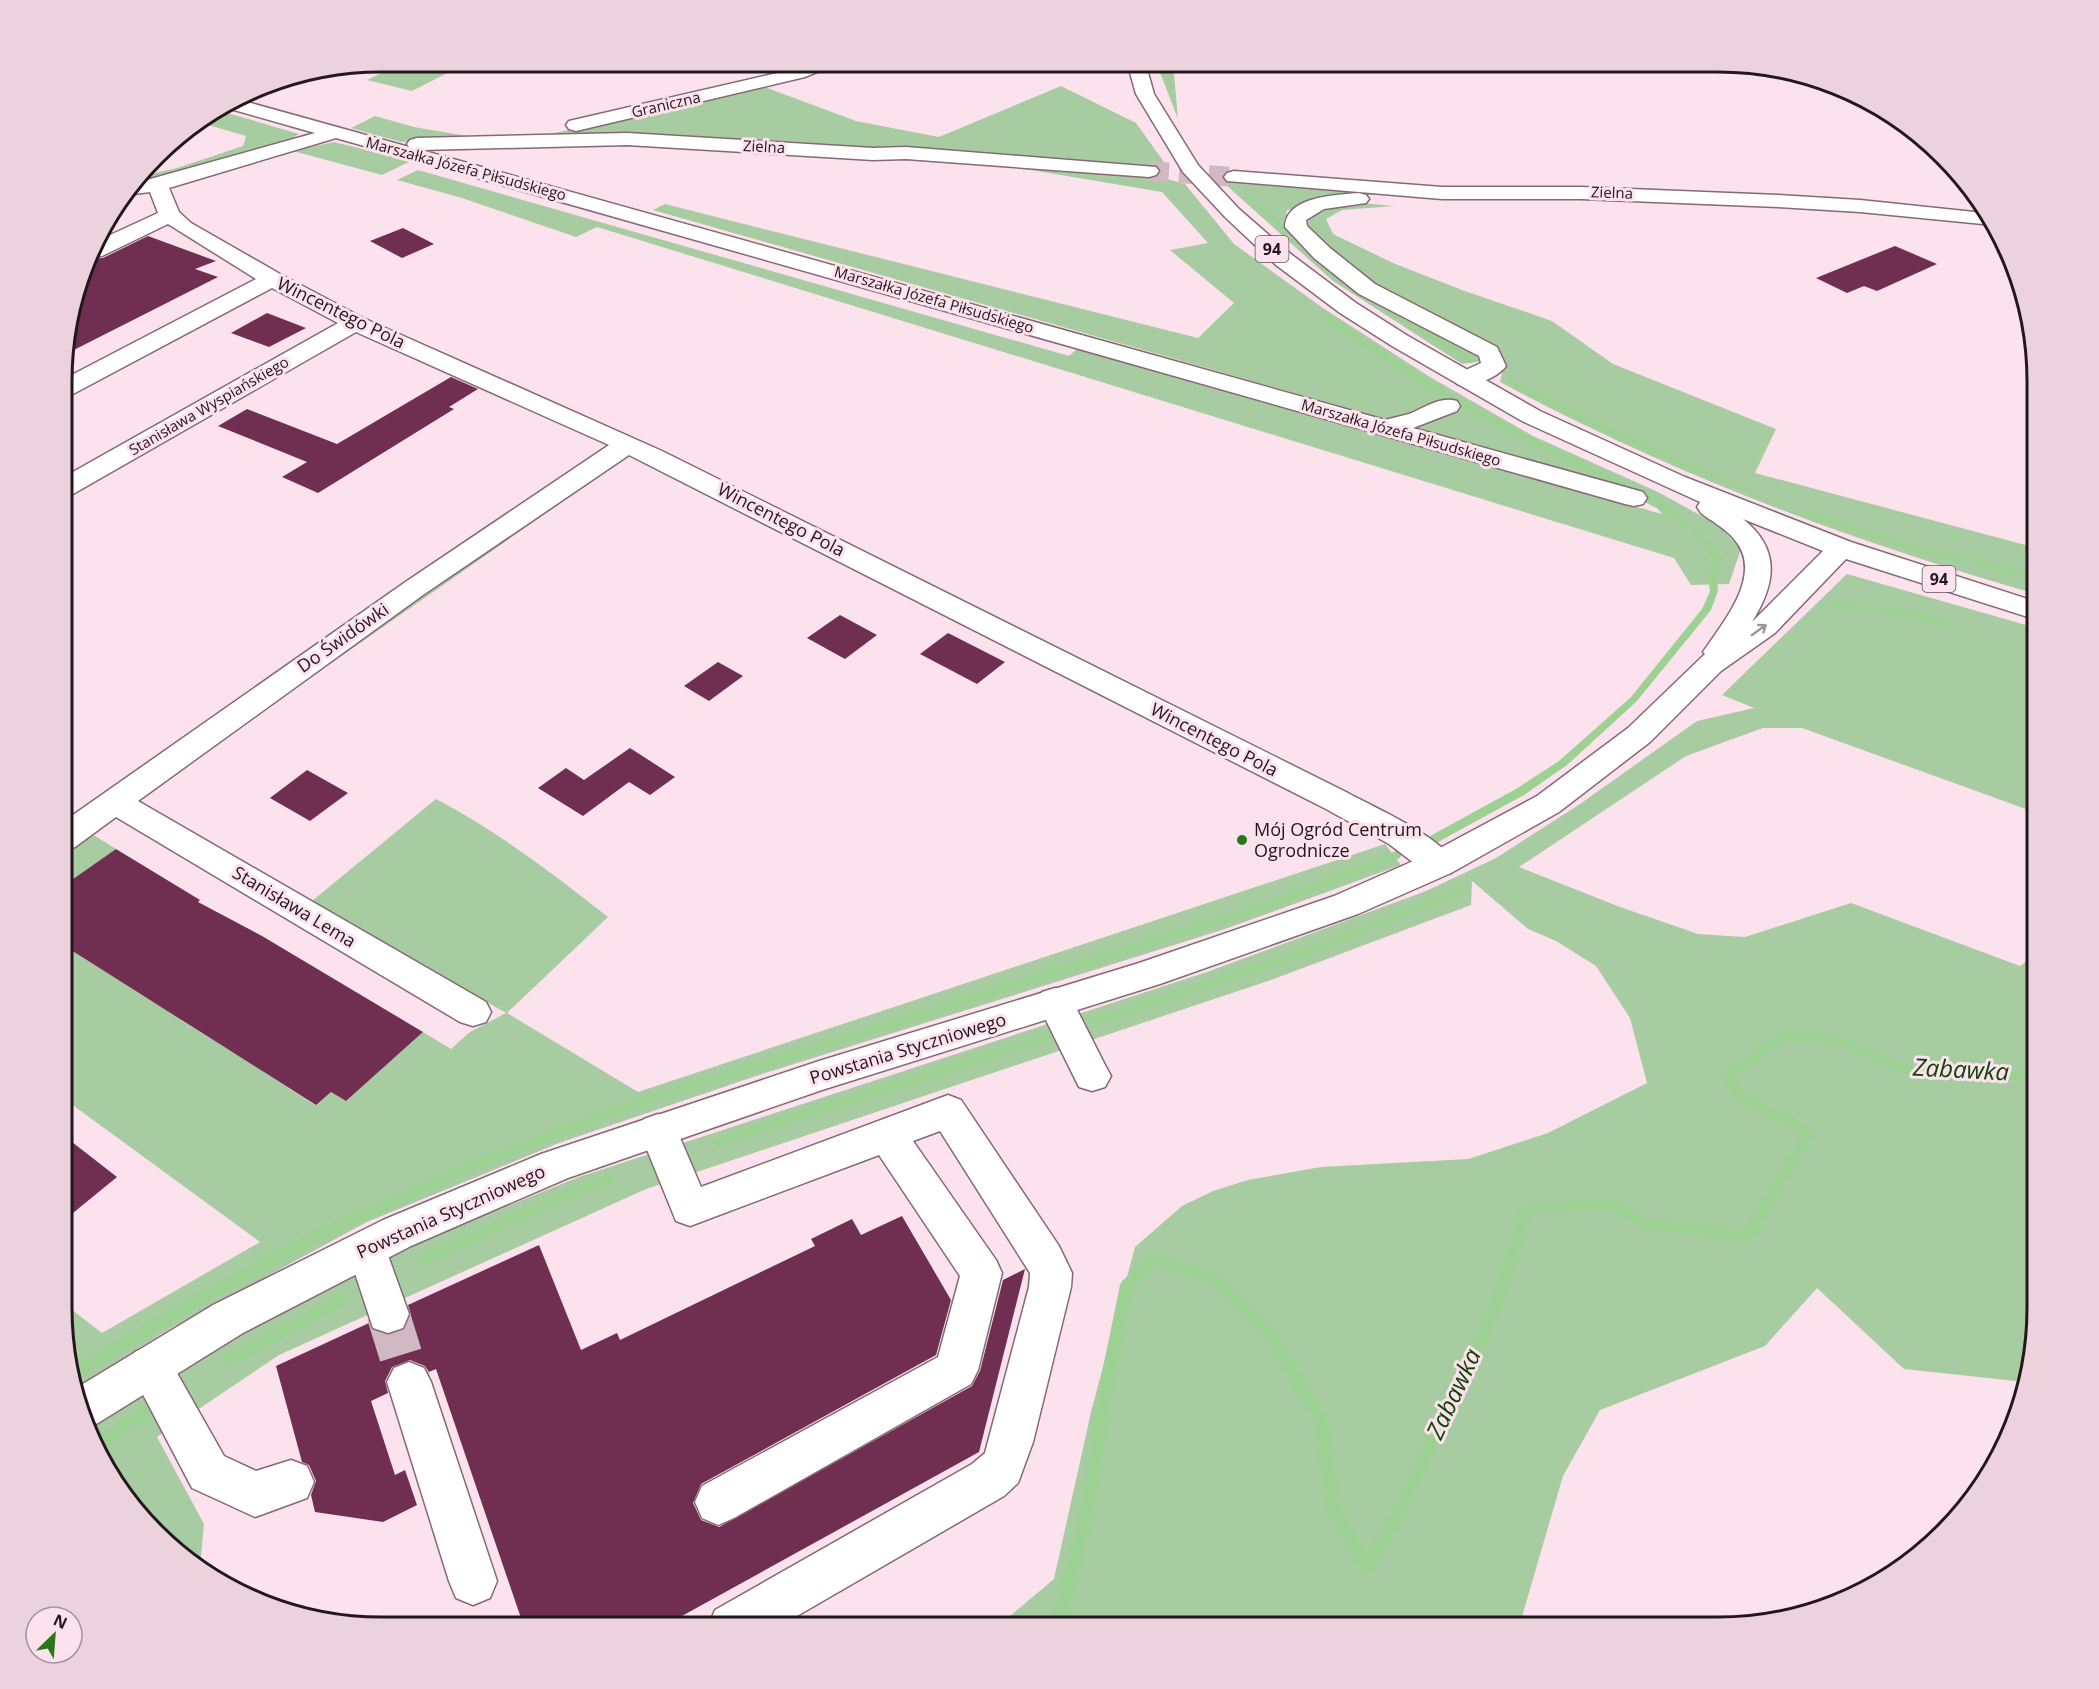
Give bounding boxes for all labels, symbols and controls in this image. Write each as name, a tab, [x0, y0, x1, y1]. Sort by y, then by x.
street label: Graniczna	[629, 86, 702, 122]
street label: Marszałka Józefa Piłsudskiego	[364, 132, 569, 204]
street label: Zielna	[742, 135, 786, 157]
street label: Zielna	[1591, 181, 1633, 203]
road number: 94	[1256, 236, 1288, 262]
street label: Marszałka Józefa Piłsudskiego	[832, 261, 1036, 337]
street label: Wincentego Pola	[273, 271, 410, 354]
street label: Stanisława Wyspiańskiego	[125, 351, 292, 459]
street label: Marszałka Józefa Piłsudskiego	[1299, 394, 1503, 470]
street label: Wincentego Pola	[714, 477, 849, 562]
road number: 94	[1922, 566, 1956, 592]
street label: Do Świdówki	[292, 597, 393, 678]
one-way arrow	[1750, 624, 1766, 637]
street label: Wincentego Pola	[1147, 697, 1282, 782]
place label: Mój Ogród Centrum Ogrodnicze	[1254, 817, 1422, 862]
marker: Mój Ogród Centrum Ogrodnicze	[1235, 833, 1249, 847]
street label: Stanisława Lema	[228, 860, 361, 952]
street label: Powstania Styczniowego	[807, 1007, 1009, 1089]
water label: Zabawka	[1911, 1049, 2010, 1088]
street label: Powstania Styczniowego	[352, 1159, 549, 1264]
water label: Zabawka	[1417, 1342, 1488, 1445]
north arrow	[24, 1605, 84, 1665]
text: N	[50, 1609, 71, 1634]

